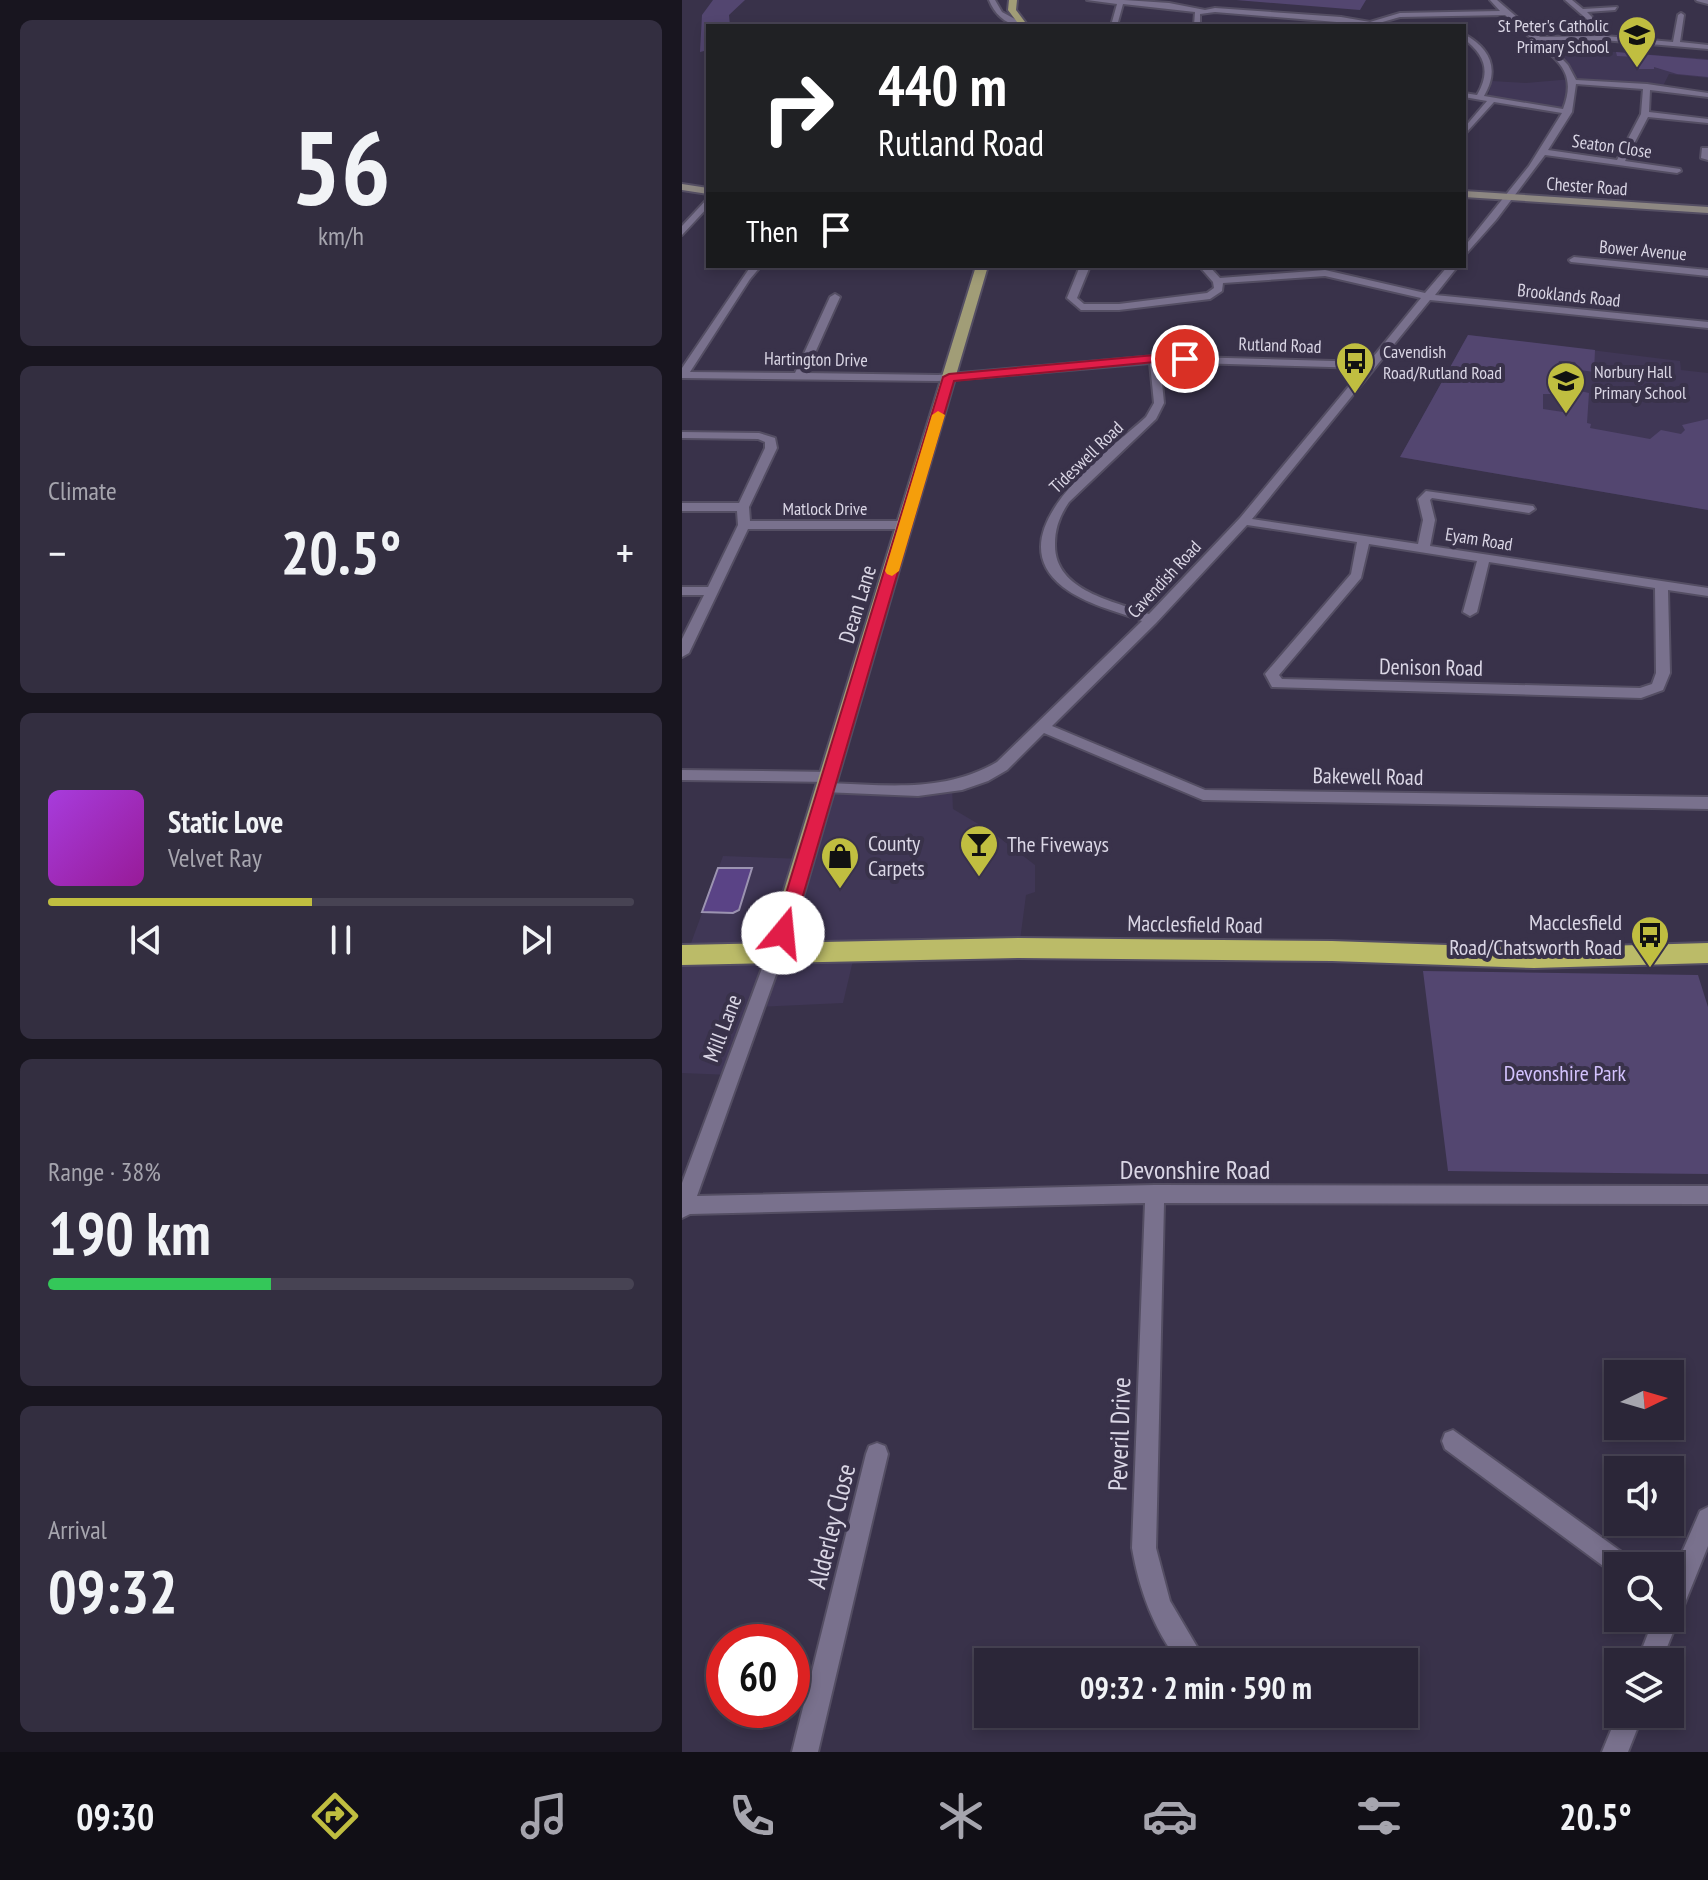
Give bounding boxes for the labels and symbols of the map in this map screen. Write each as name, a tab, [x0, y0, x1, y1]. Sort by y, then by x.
place label: St Peter's Catholic Primary School	[1498, 14, 1610, 58]
school or university icon: St Peter's Catholic Primary School	[1616, 14, 1658, 69]
street label: Seaton Close	[1571, 129, 1653, 163]
street label: Chester Road	[1546, 172, 1628, 200]
street label: Bower Avenue	[1598, 235, 1688, 265]
street label: Brooklands Road	[1516, 278, 1622, 312]
pin	[1151, 325, 1219, 393]
street label: Rutland Road	[1238, 332, 1322, 358]
bus stop icon: Cavendish Road/Rutland Road	[1334, 340, 1376, 395]
place label: Cavendish Road/Rutland Road	[1383, 340, 1502, 384]
street label: Hartington Drive	[764, 347, 868, 371]
school or university icon: Norbury Hall Primary School	[1545, 360, 1587, 415]
place label: Norbury Hall Primary School	[1594, 360, 1687, 404]
street label: Tideswell Road	[1044, 416, 1128, 498]
street label: Matlock Drive	[782, 497, 868, 520]
street label: Eyam Road	[1444, 522, 1514, 556]
street label: Cavendish Road	[1122, 535, 1206, 623]
street label: Dean Lane	[832, 562, 882, 646]
street label: Denison Road	[1379, 652, 1483, 682]
street label: Bakewell Road	[1312, 761, 1424, 791]
bar icon: The Fiveways	[958, 823, 1000, 878]
place label: County Carpets	[868, 829, 925, 882]
place label: The Fiveways	[1007, 830, 1109, 858]
shop icon: County Carpets	[819, 835, 861, 890]
position arrow	[741, 891, 825, 975]
place label: Macclesfield Road/Chatsworth Road	[1449, 908, 1622, 961]
street label: Macclesfield Road	[1127, 909, 1263, 939]
bus stop icon: Macclesfield Road/Chatsworth Road	[1629, 914, 1671, 969]
street label: Mill Lane	[696, 990, 748, 1066]
park label: Devonshire Park	[1504, 1059, 1627, 1087]
street label: Devonshire Road	[1120, 1153, 1270, 1186]
north arrow	[1604, 1360, 1684, 1440]
street label: Peveril Drive	[1101, 1377, 1137, 1491]
street label: Alderley Close	[800, 1460, 862, 1592]
speed limit sign: 60	[706, 1624, 810, 1728]

